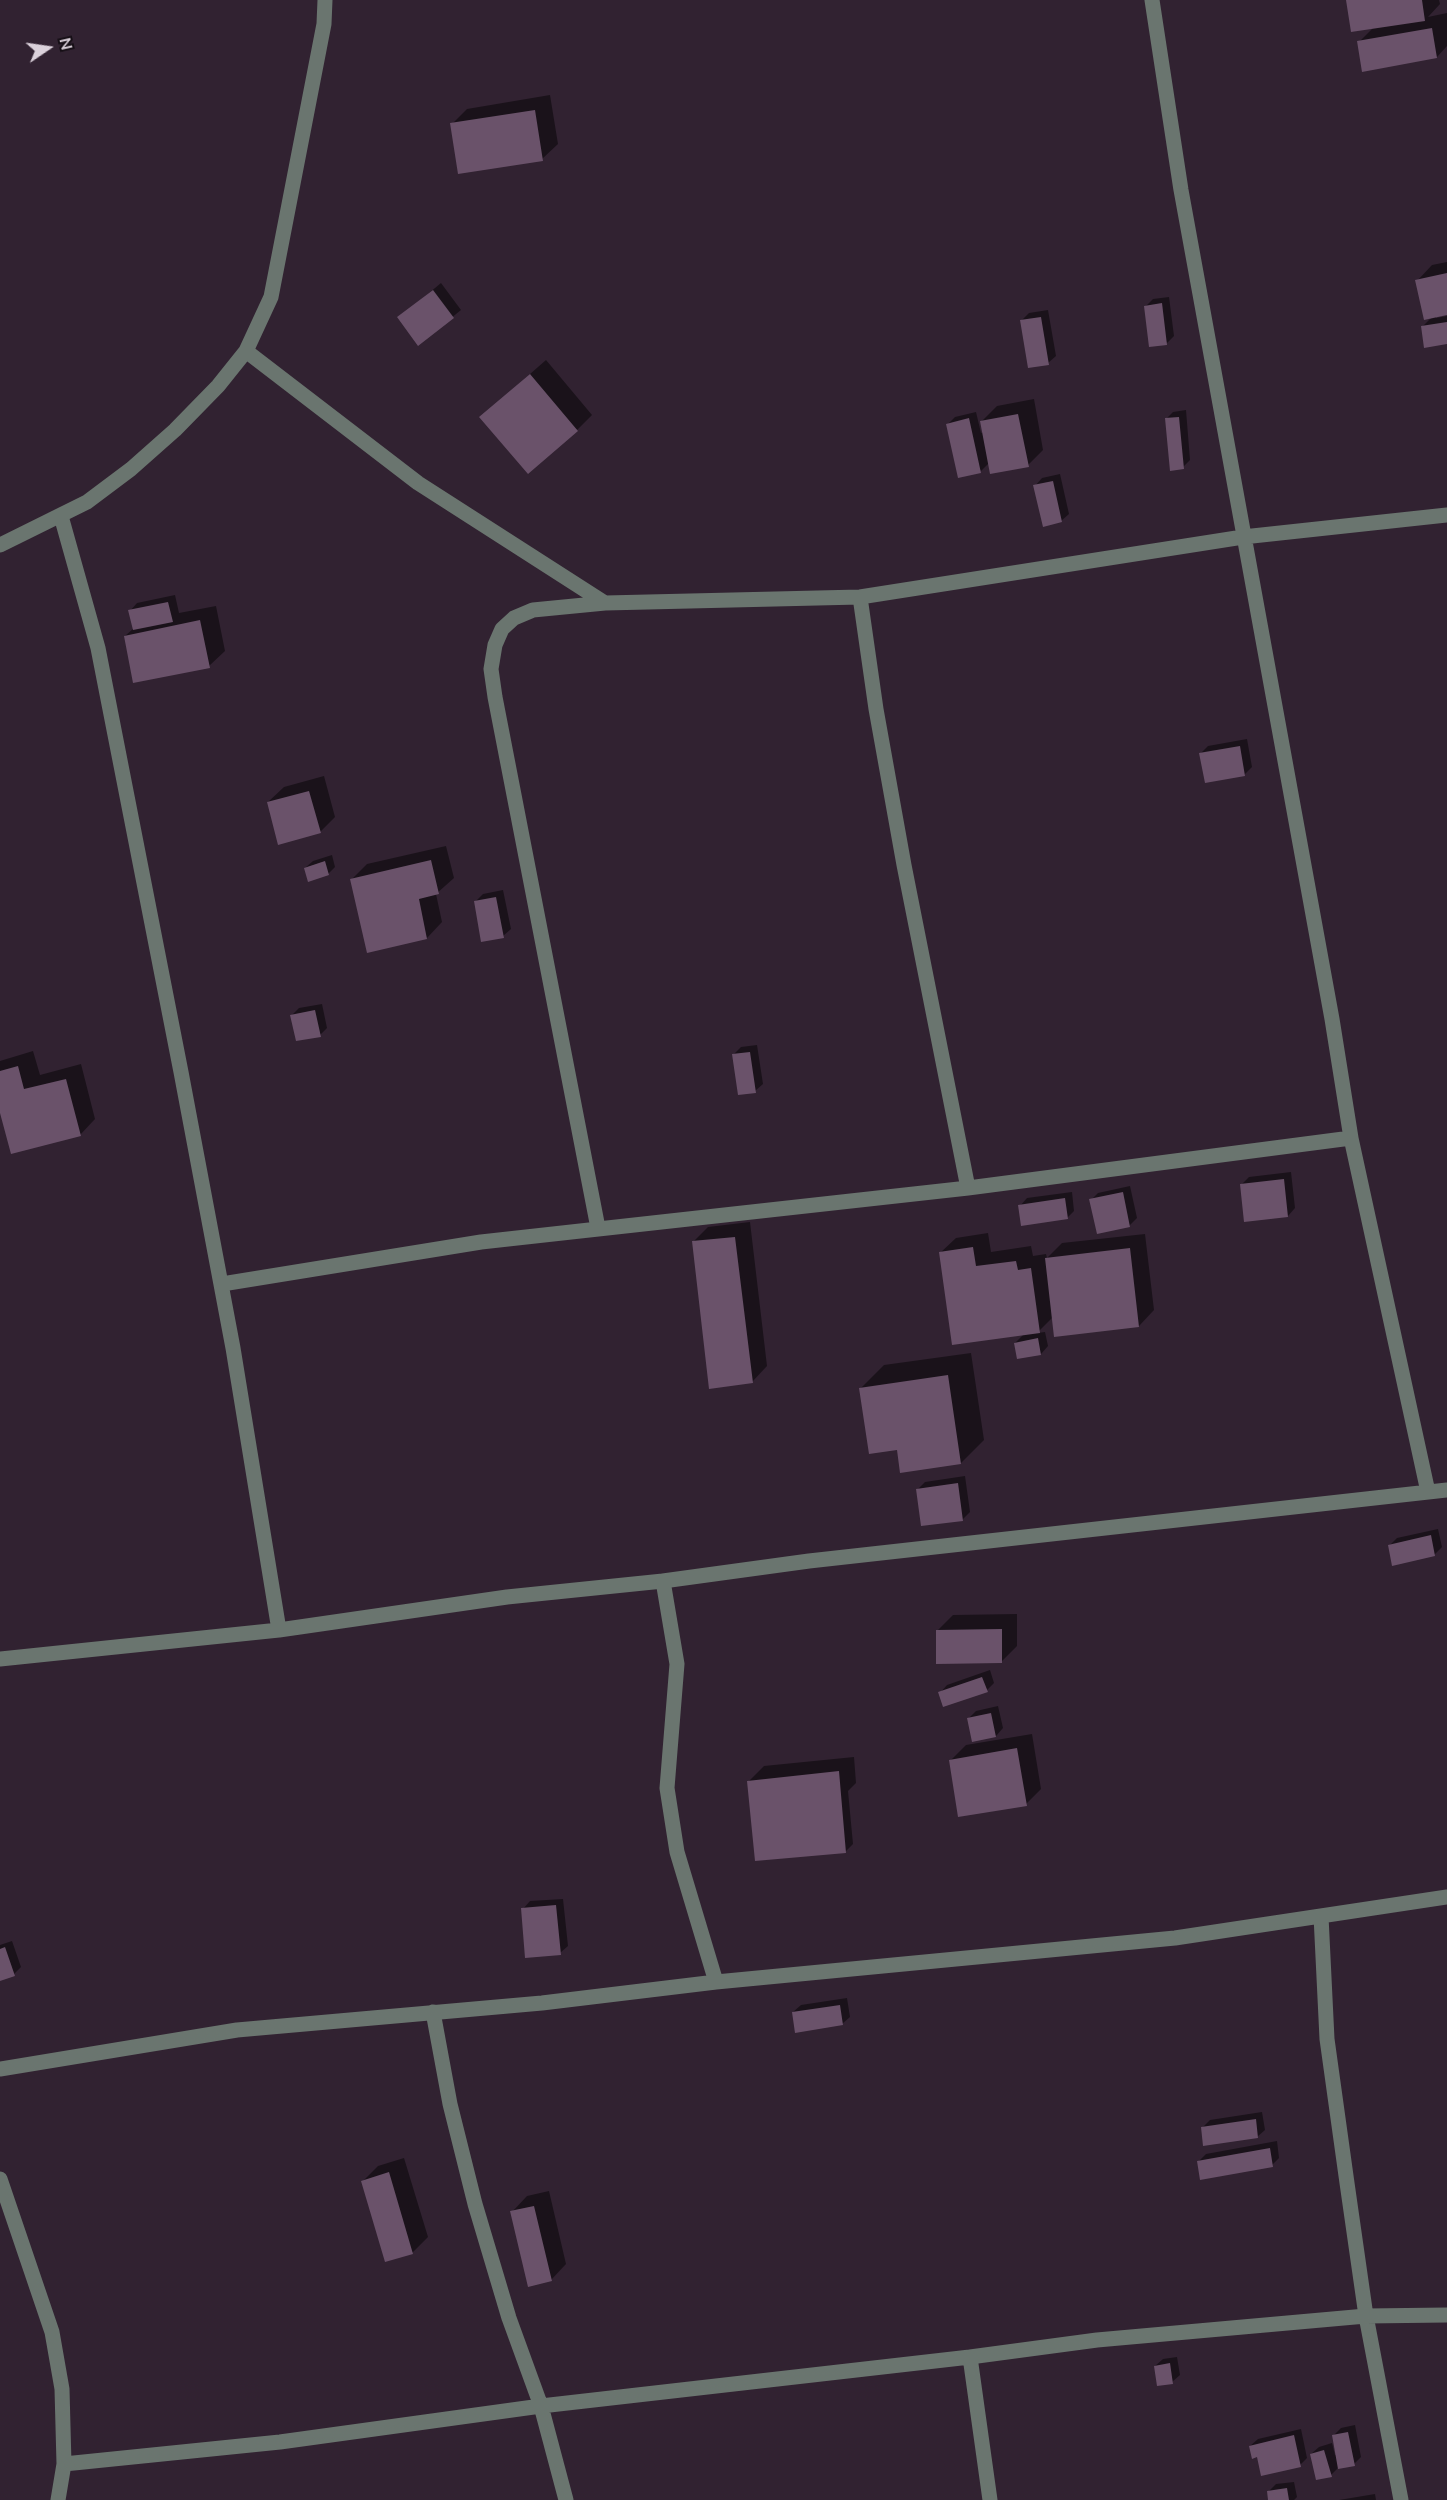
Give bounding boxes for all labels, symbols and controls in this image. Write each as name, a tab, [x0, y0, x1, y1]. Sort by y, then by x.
north arrow	[18, 18, 78, 78]
text: N	[53, 36, 78, 52]

